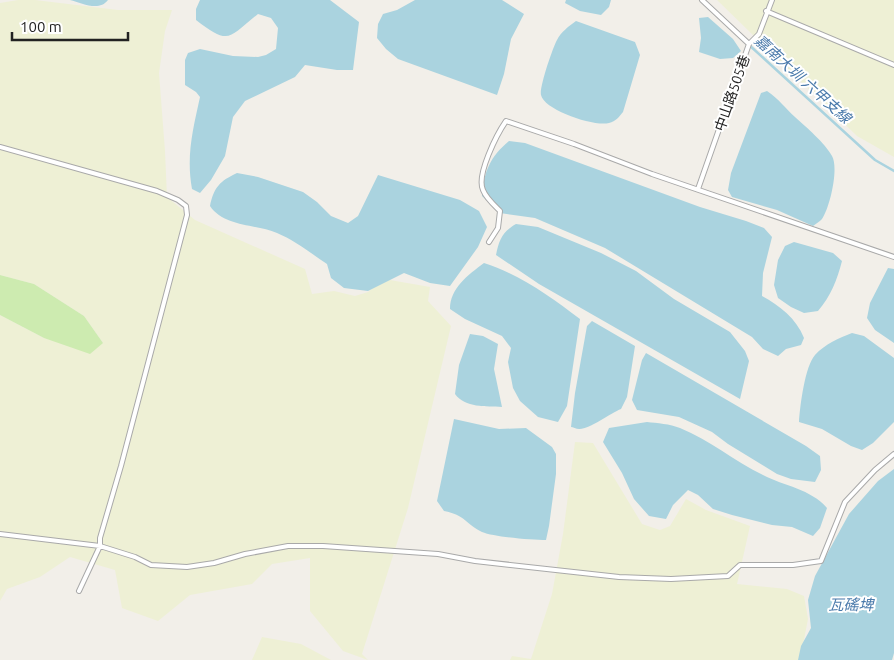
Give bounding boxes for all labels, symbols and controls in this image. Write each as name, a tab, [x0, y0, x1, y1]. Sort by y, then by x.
scale bar	[12, 10, 129, 42]
text: 100 m	[20, 18, 62, 35]
water label: 嘉南大圳 六甲支線	[751, 31, 856, 128]
street label: 中山路505巷	[711, 53, 753, 133]
water label: 瓦磘埤	[828, 596, 875, 613]

